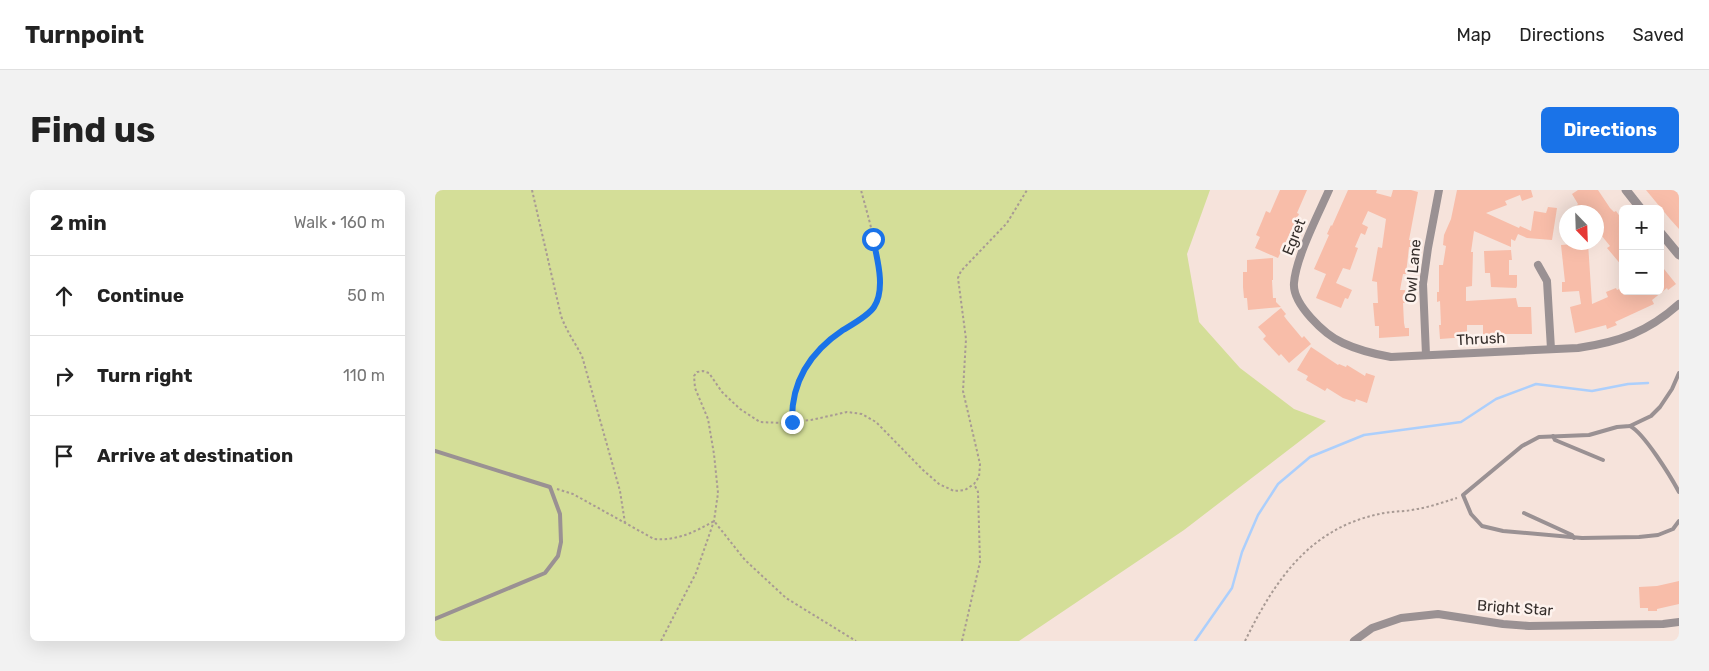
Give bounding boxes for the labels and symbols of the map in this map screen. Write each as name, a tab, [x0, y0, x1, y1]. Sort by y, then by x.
north arrow	[1559, 205, 1604, 250]
street label: Egret	[1279, 216, 1309, 258]
route start	[862, 228, 885, 251]
street label: Owl Lane	[1401, 238, 1425, 304]
street label: Thrush	[1456, 329, 1506, 349]
route end	[781, 411, 804, 434]
street label: Bright Star	[1476, 596, 1554, 620]

